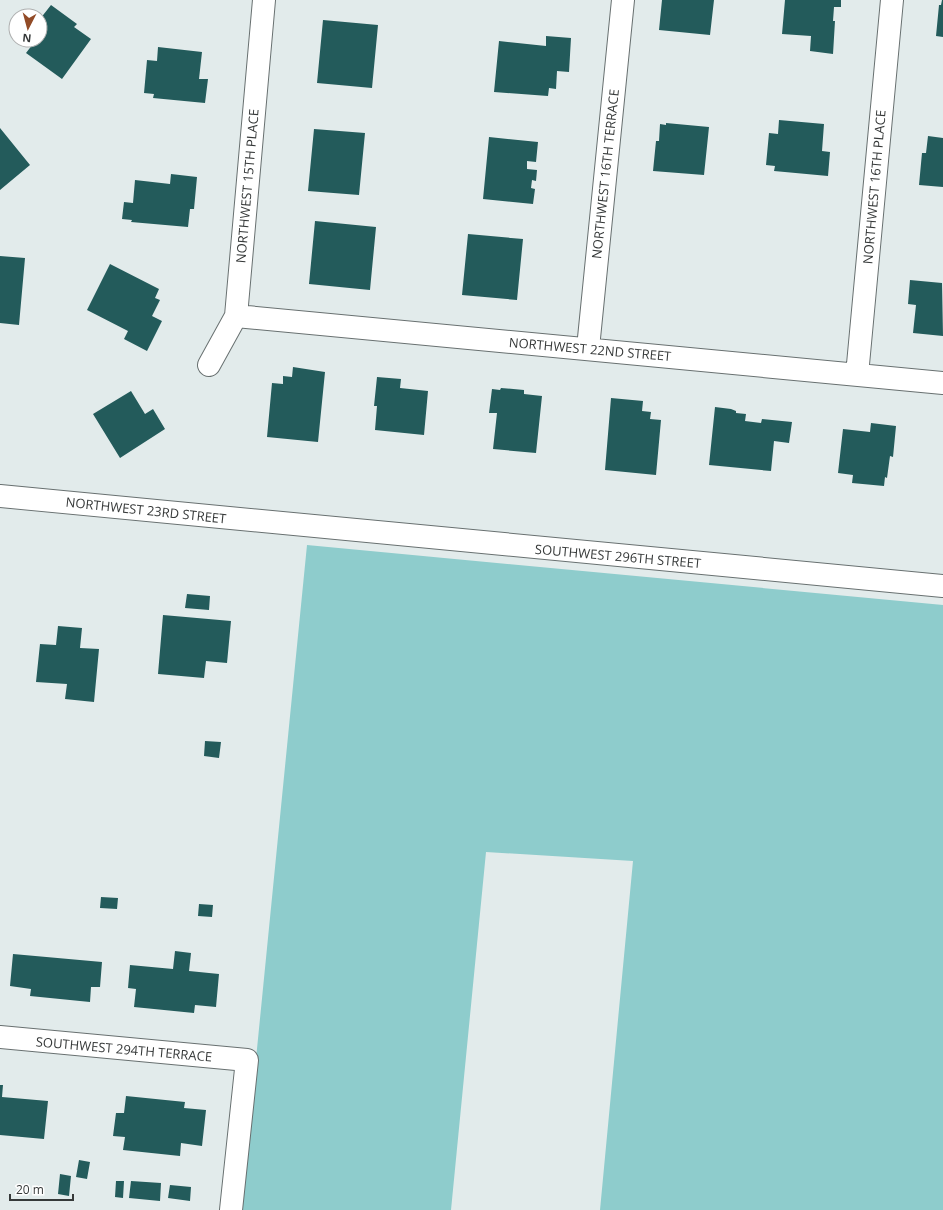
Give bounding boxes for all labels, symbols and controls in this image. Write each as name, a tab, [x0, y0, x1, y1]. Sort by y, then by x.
north arrow	[8, 8, 48, 48]
text: N	[22, 31, 32, 46]
street label: NORTHWEST 16TH TERRACE	[587, 88, 623, 260]
street label: NORTHWEST 15TH PLACE	[231, 108, 263, 264]
street label: NORTHWEST 16TH PLACE	[858, 109, 890, 265]
street label: NORTHWEST 22ND STREET	[508, 333, 673, 365]
street label: NORTHWEST 23RD STREET	[65, 493, 228, 527]
street label: SOUTHWEST 296TH STREET	[534, 540, 703, 572]
street label: SOUTHWEST 294TH TERRACE	[35, 1032, 213, 1066]
scale bar	[10, 1176, 73, 1202]
text: 20 m	[16, 1181, 44, 1198]

